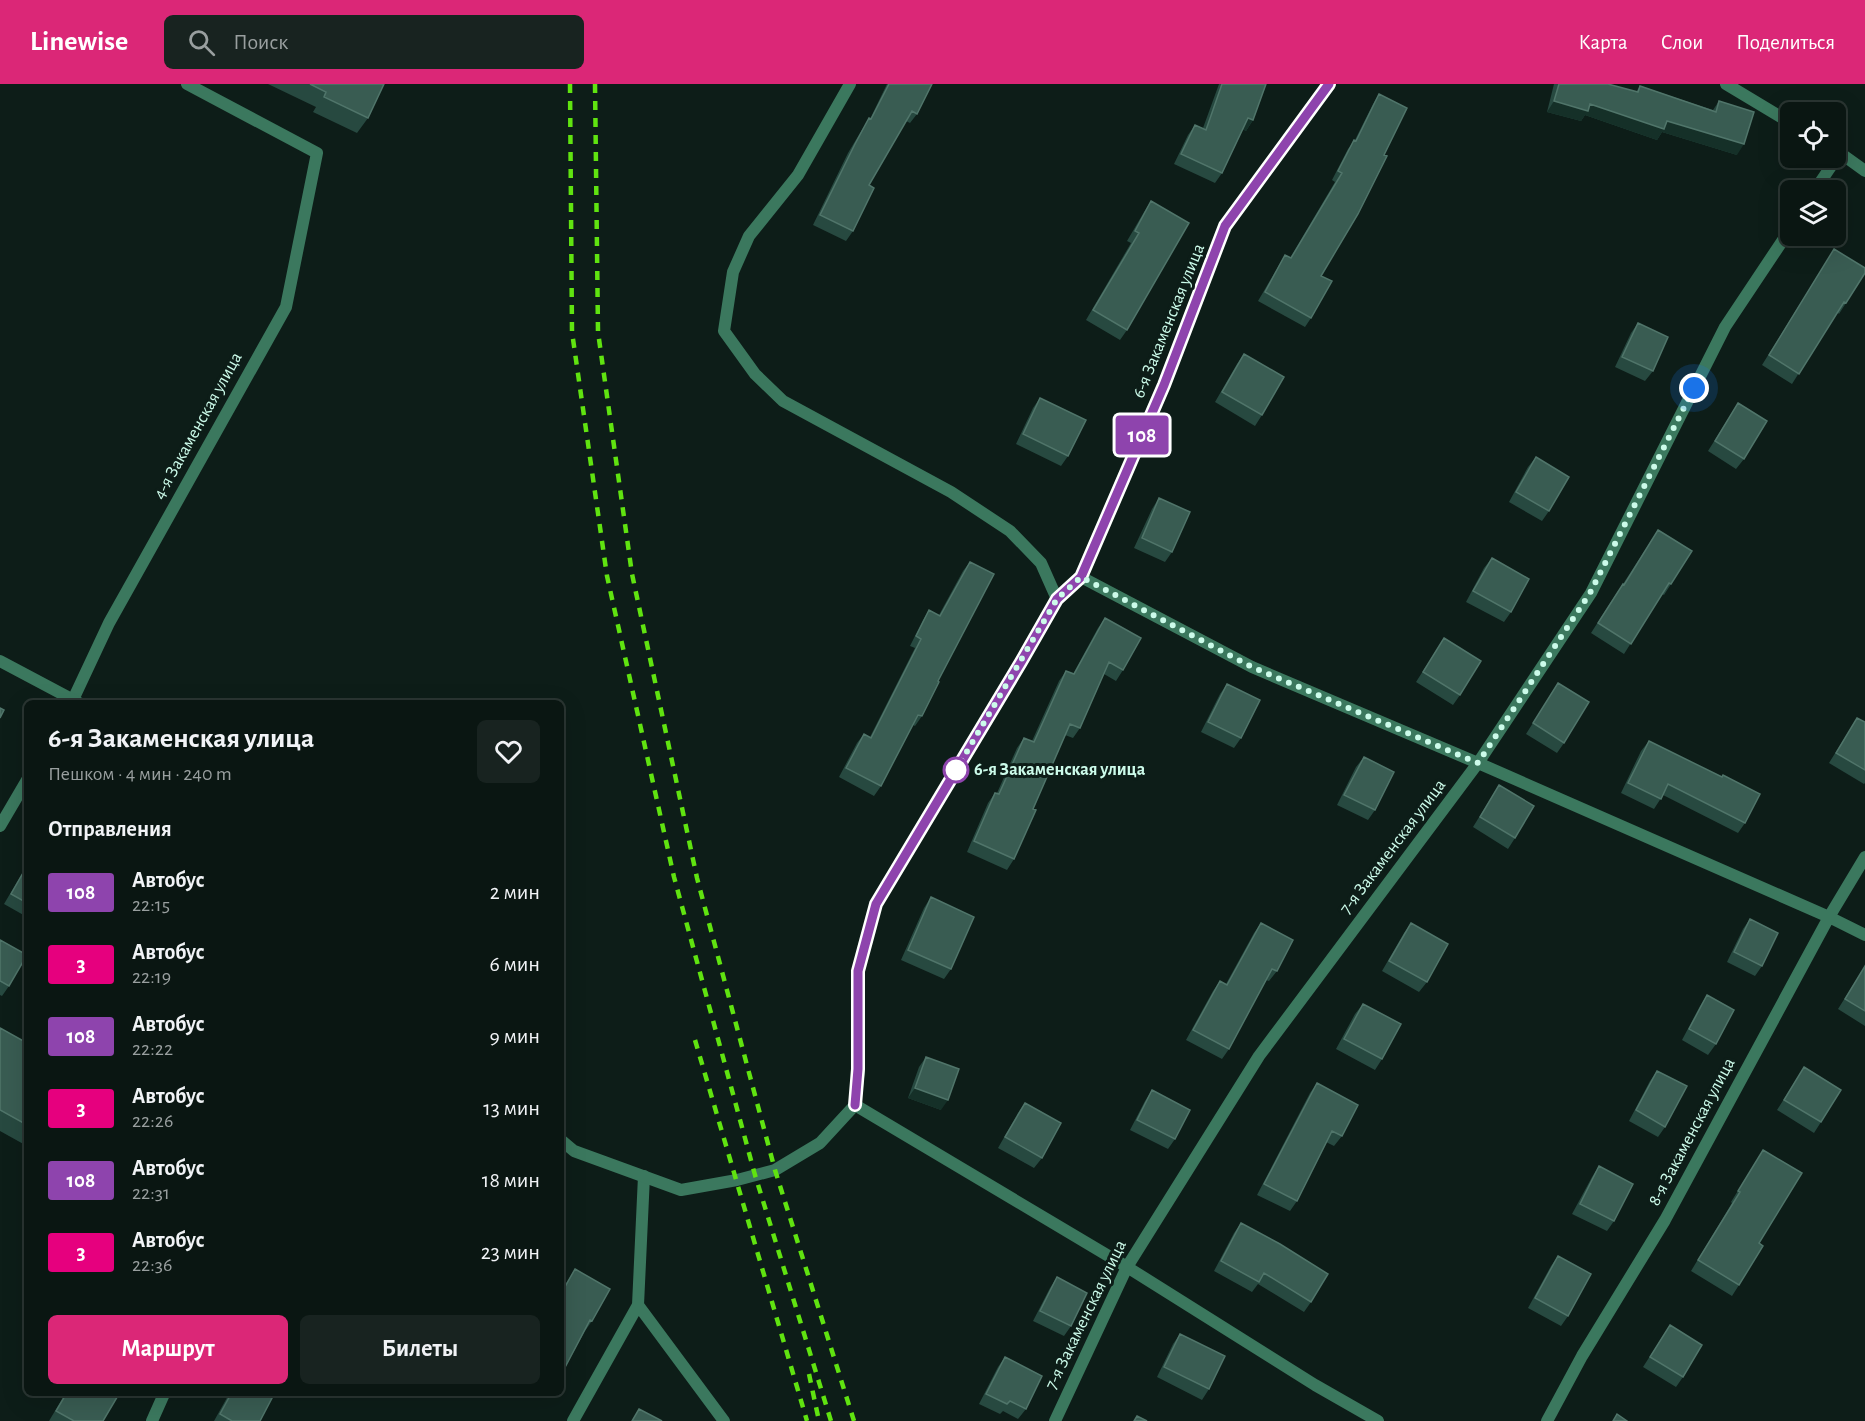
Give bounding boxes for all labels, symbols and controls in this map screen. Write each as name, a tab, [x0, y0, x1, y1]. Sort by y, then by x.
search box	[164, 15, 584, 69]
icon: search	[185, 26, 218, 59]
text: Linewise	[30, 28, 128, 56]
text: Поиск	[233, 31, 288, 53]
text: Карта	[1578, 32, 1628, 53]
text: Слои	[1661, 32, 1703, 53]
text: Поделиться	[1736, 32, 1835, 53]
map controls	[1780, 102, 1846, 246]
button: locate	[1780, 102, 1846, 168]
button: layers	[1780, 180, 1846, 246]
street label: 6-я Закаменская улица	[1130, 241, 1208, 401]
street label: 4-я Закаменская улица	[150, 350, 246, 502]
your location	[1679, 373, 1709, 403]
line badge: 108	[1108, 416, 1176, 454]
text: 108	[1128, 425, 1156, 446]
button: heart	[477, 720, 540, 783]
text: 6-я Закаменская улица	[48, 725, 314, 753]
marker: 6-я Закаменская улица	[943, 757, 969, 783]
place label: 6-я Закаменская улица	[974, 761, 1146, 779]
text: Пешком · 4 мин · 240 m	[48, 764, 232, 784]
street label: 7-я Закаменская улица	[1337, 776, 1449, 918]
text: Отправления	[48, 818, 172, 840]
text: Автобус	[132, 869, 205, 891]
text: 2 мин	[490, 881, 540, 903]
text: 108	[67, 882, 95, 903]
text: 22:15	[132, 895, 170, 915]
text: Автобус	[132, 941, 205, 963]
text: 6 мин	[489, 953, 540, 975]
text: 3	[76, 954, 86, 975]
text: 22:19	[132, 967, 171, 987]
text: Автобус	[132, 1013, 205, 1035]
text: 9 мин	[489, 1025, 540, 1047]
text: 108	[67, 1026, 95, 1047]
text: 22:22	[132, 1039, 173, 1059]
street label: 8-я Закаменская улица	[1645, 1055, 1739, 1209]
text: Автобус	[132, 1085, 205, 1107]
text: 13 мин	[483, 1097, 540, 1119]
text: 3	[76, 1098, 86, 1119]
text: 22:26	[132, 1111, 173, 1131]
text: Автобус	[132, 1157, 205, 1179]
text: 18 мин	[482, 1169, 540, 1191]
text: 108	[67, 1170, 95, 1191]
text: 22:31	[132, 1183, 170, 1203]
text: Автобус	[132, 1229, 205, 1251]
street label: 7-я Закаменская улица	[1042, 1238, 1130, 1392]
text: 23 мин	[481, 1241, 540, 1263]
text: 3	[76, 1242, 86, 1263]
text: 22:36	[132, 1255, 172, 1275]
button: Маршрут	[48, 1315, 288, 1384]
button: Билеты	[300, 1315, 540, 1384]

